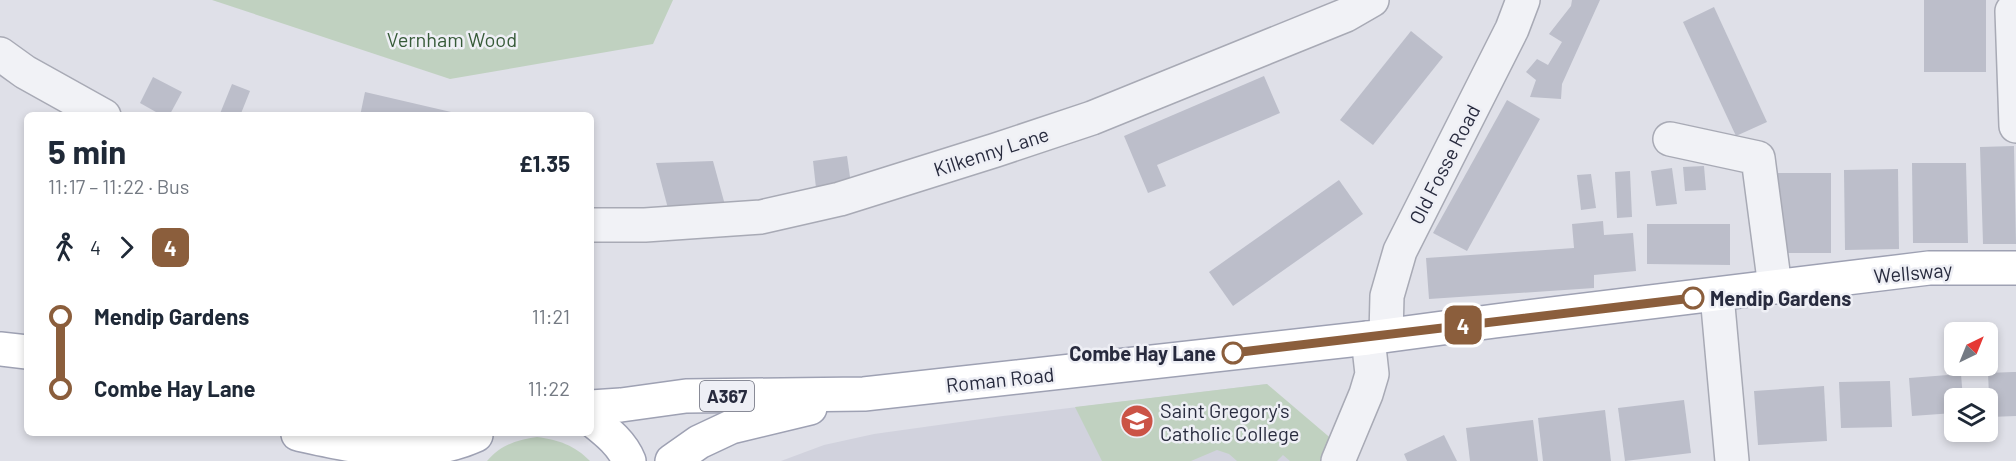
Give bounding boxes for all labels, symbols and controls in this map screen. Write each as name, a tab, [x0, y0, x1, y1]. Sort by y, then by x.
park label: Vernham Wood	[387, 27, 517, 51]
street label: Old Fosse Road	[1404, 100, 1484, 228]
street label: Kilkenny Lane	[930, 121, 1052, 181]
text: 5 min	[48, 131, 126, 171]
text: £1.35	[519, 150, 570, 176]
text: 11:17 – 11:22 · Bus	[48, 174, 189, 198]
icon: walk	[48, 231, 81, 264]
icon: forward	[110, 231, 143, 264]
text: 4	[90, 235, 101, 259]
text: 4	[164, 235, 177, 260]
street label: Wellsway	[1873, 257, 1953, 287]
place label: Mendip Gardens	[1710, 286, 1851, 310]
marker: Mendip Gardens	[1682, 287, 1704, 309]
text: Mendip Gardens	[94, 303, 249, 329]
text: 11:21	[532, 304, 570, 328]
line badge: 4	[1444, 306, 1482, 344]
text: 4	[1457, 313, 1469, 338]
north arrow	[1944, 322, 1998, 376]
map controls	[1944, 322, 1998, 442]
place label: Combe Hay Lane	[1069, 341, 1216, 365]
marker: Combe Hay Lane	[1222, 342, 1244, 364]
street label: Roman Road	[945, 361, 1055, 397]
text: Combe Hay Lane	[94, 375, 256, 401]
text: 11:22	[528, 376, 570, 400]
road number: A367	[700, 381, 754, 411]
button: layers	[1944, 388, 1998, 442]
place label: Saint Gregory's Catholic College	[1160, 398, 1299, 445]
school or university icon: Saint Gregory's Catholic College	[1119, 403, 1155, 439]

